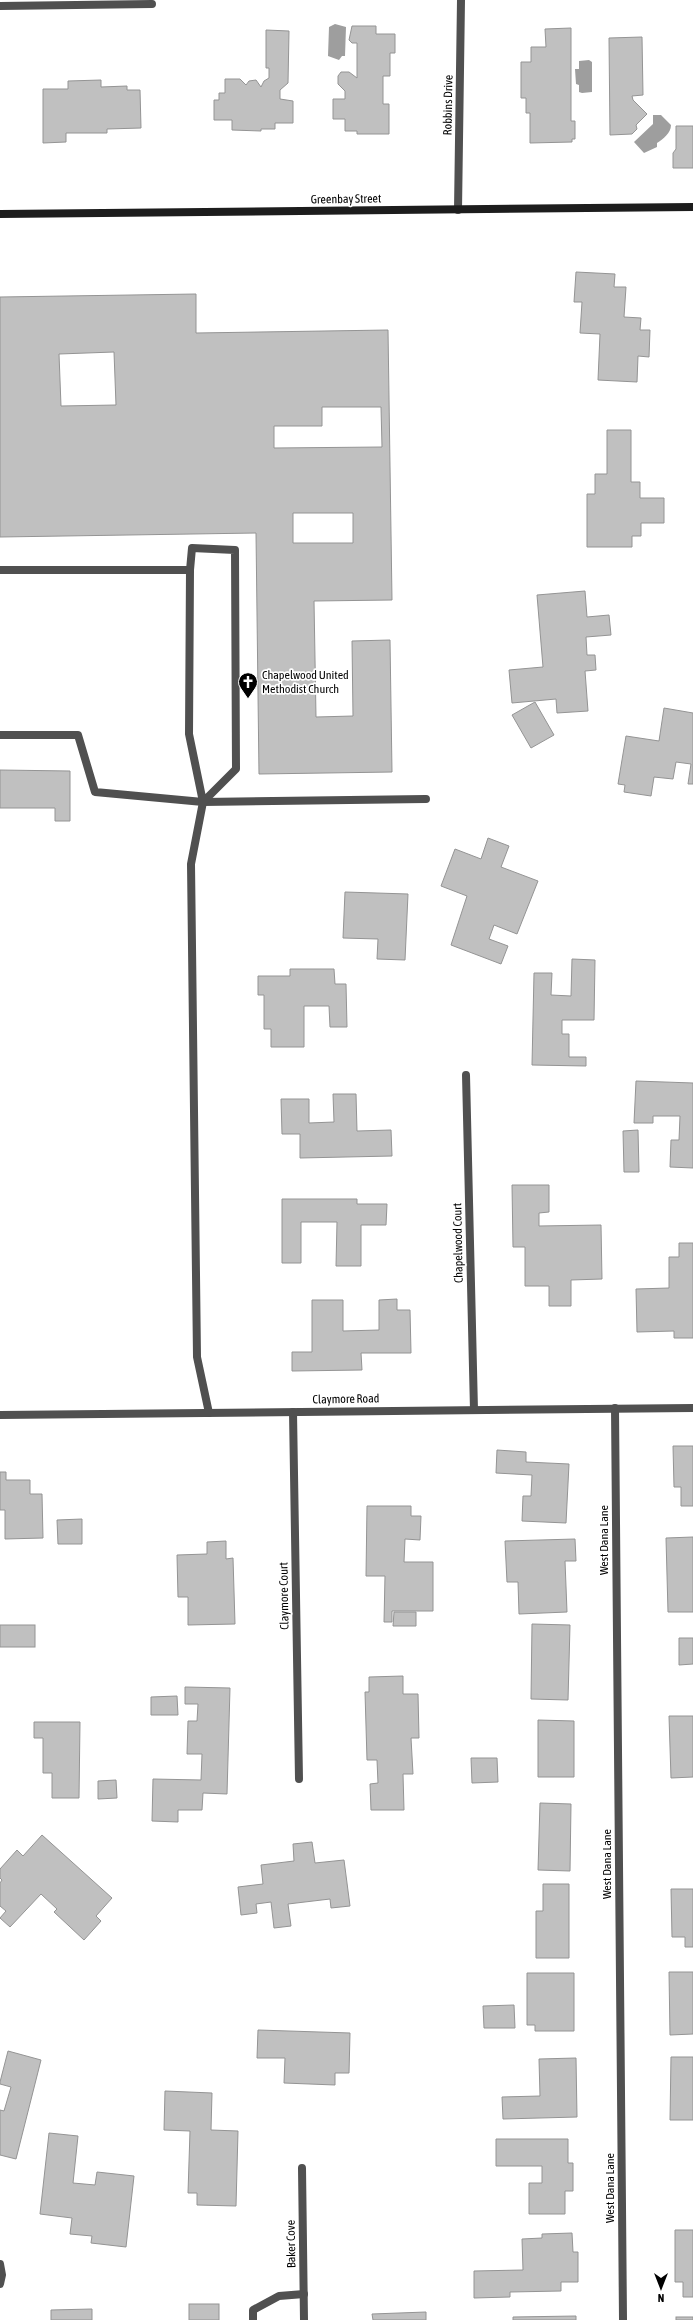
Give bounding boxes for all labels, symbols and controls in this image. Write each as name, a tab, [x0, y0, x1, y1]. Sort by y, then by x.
street label: Robbins Drive	[440, 74, 456, 136]
street label: Greenbay Street	[311, 191, 382, 207]
place label: Chapelwood United Methodist Church	[262, 668, 349, 696]
church icon: Chapelwood United Methodist Church	[237, 671, 259, 699]
street label: Chapelwood Court	[450, 1202, 466, 1283]
street label: Claymore Road	[312, 1391, 380, 1407]
street label: West Dana Lane	[597, 1505, 611, 1575]
street label: Claymore Court	[276, 1561, 292, 1630]
street label: West Dana Lane	[600, 1829, 614, 1899]
street label: West Dana Lane	[603, 2153, 617, 2223]
street label: Baker Cove	[284, 2220, 298, 2268]
north arrow	[641, 2268, 681, 2308]
text: N	[658, 2292, 664, 2304]

